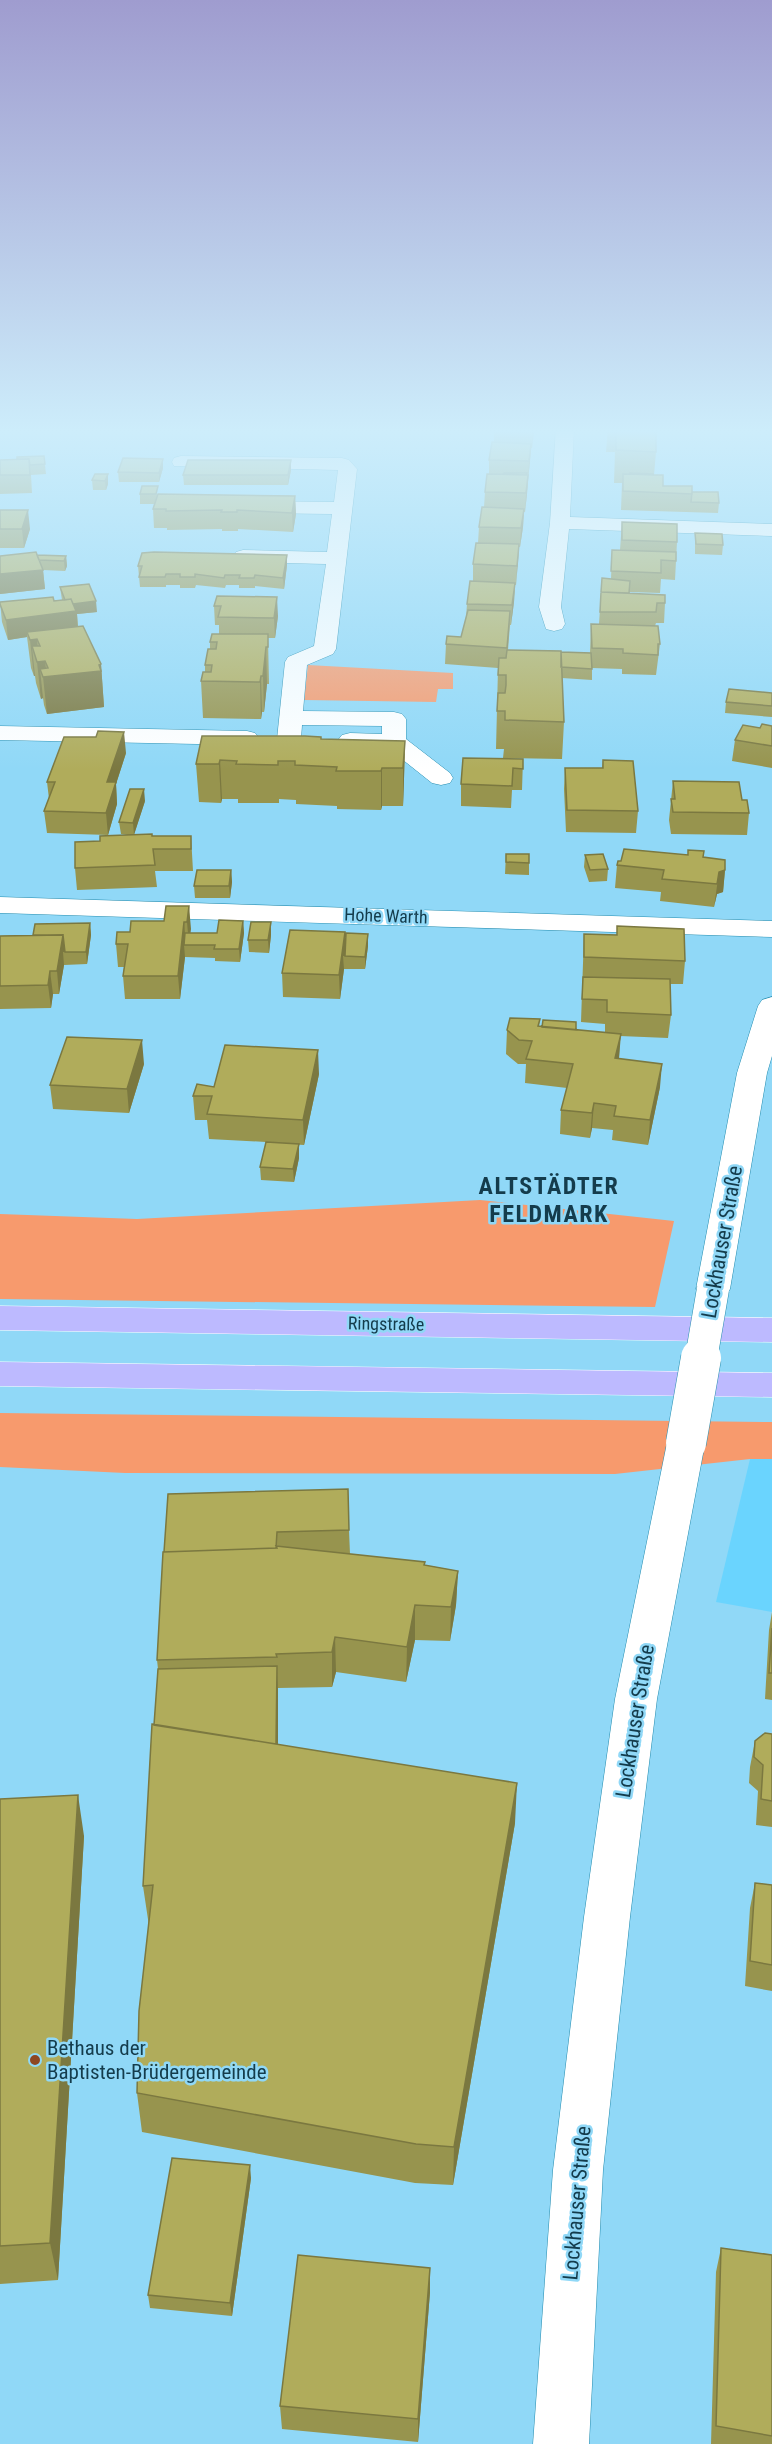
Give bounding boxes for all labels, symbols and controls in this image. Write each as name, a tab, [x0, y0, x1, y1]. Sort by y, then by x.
street label: Hohe Warth	[344, 904, 428, 927]
street label: Lockhauser Straße	[697, 1164, 747, 1320]
district label: ALTSTÄDTER FELDMARK	[479, 1172, 619, 1228]
street label: Ringstraße	[348, 1312, 424, 1335]
street label: Lockhauser Straße	[611, 1643, 659, 1799]
place label: Bethaus der Baptisten-Brüdergemeinde	[47, 2036, 267, 2084]
marker: Bethaus der Baptisten-Brüdergemeinde	[28, 2053, 42, 2067]
street label: Lockhauser Straße	[558, 2125, 596, 2281]

